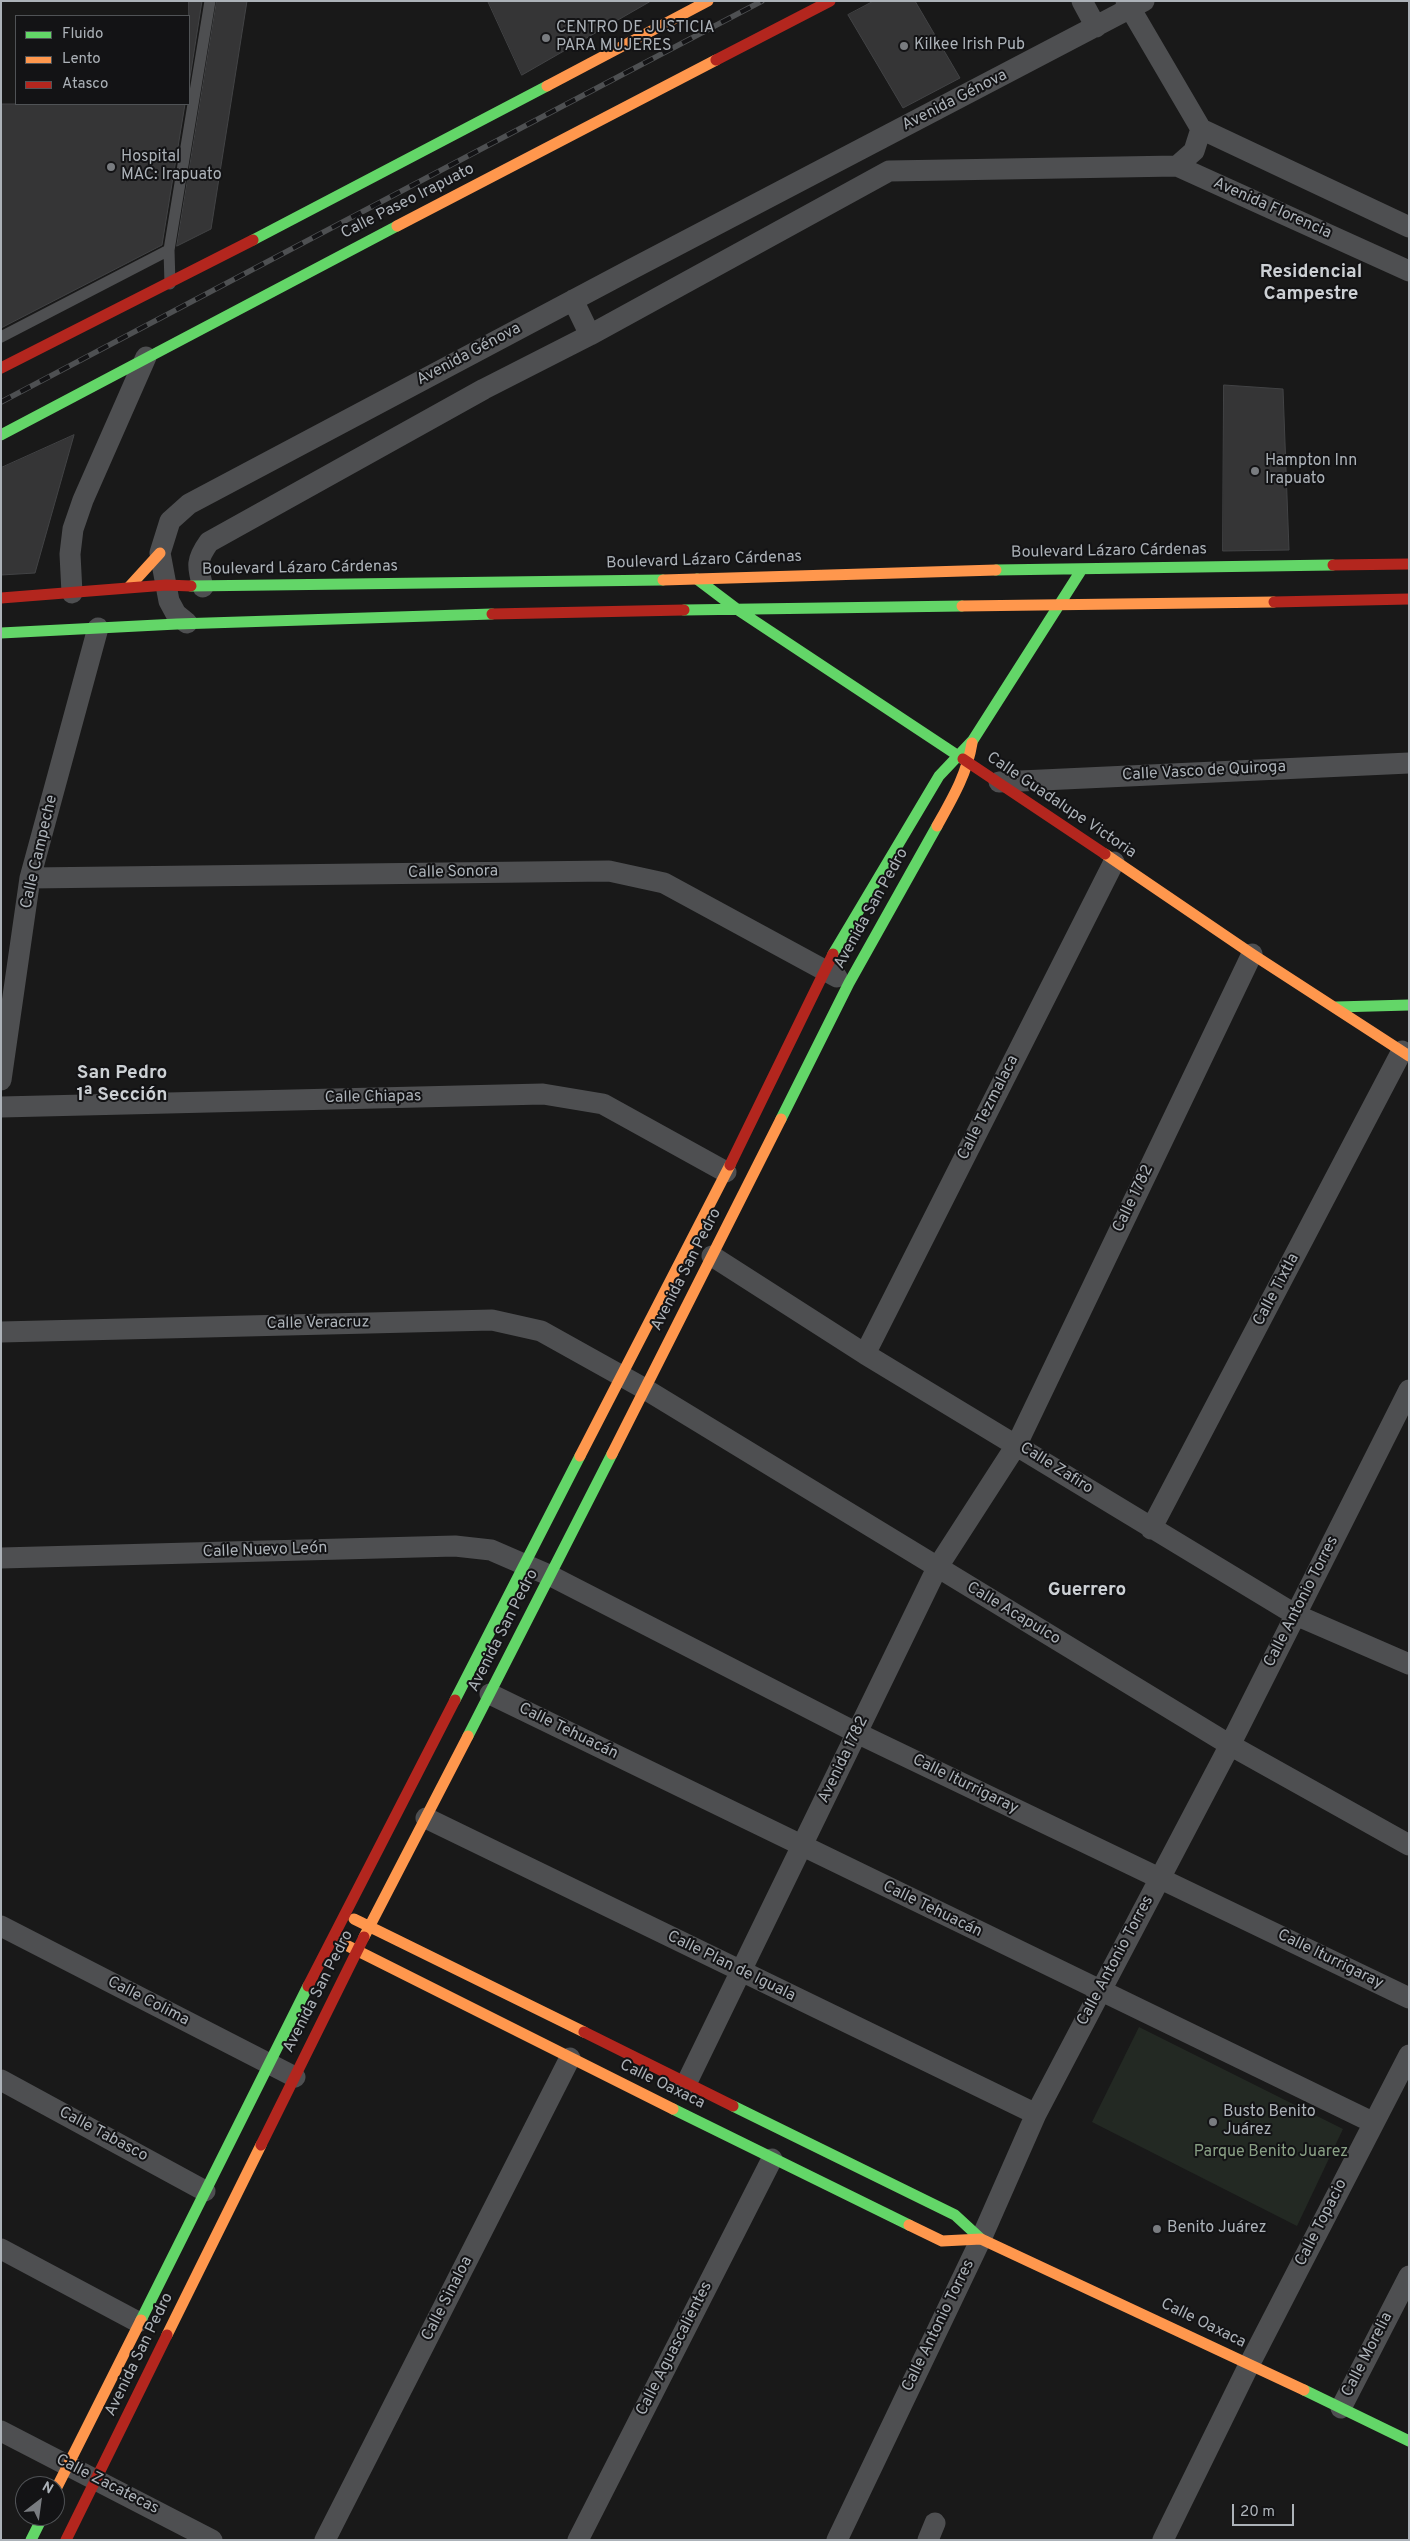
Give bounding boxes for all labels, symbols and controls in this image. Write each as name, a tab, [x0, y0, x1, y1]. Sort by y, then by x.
legend	[15, 15, 190, 105]
place label: CENTRO DE JUSTICIA PARA MUJERES	[556, 19, 715, 57]
text: Fluido	[62, 25, 103, 44]
marker: CENTRO DE JUSTICIA PARA MUJERES	[540, 32, 552, 44]
place label: Kilkee Irish Pub	[914, 36, 1025, 56]
marker: Kilkee Irish Pub	[898, 40, 910, 52]
text: Lento	[62, 50, 101, 69]
street label: Avenida Génova	[899, 66, 1011, 136]
text: Atasco	[62, 75, 108, 94]
place label: Hospital MAC: Irapuato	[121, 148, 222, 186]
street label: Calle Paseo Irapuato	[338, 160, 478, 244]
marker: Hospital MAC: Irapuato	[105, 161, 117, 173]
street label: Avenida Florencia	[1210, 174, 1334, 244]
district label: Residencial Campestre	[1260, 262, 1362, 306]
street label: Avenida Génova	[414, 319, 524, 391]
place label: Hampton Inn Irapuato	[1265, 452, 1357, 490]
marker: Hampton Inn Irapuato	[1249, 465, 1261, 477]
street label: Boulevard Lázaro Cárdenas	[1011, 541, 1207, 563]
street label: Boulevard Lázaro Cárdenas	[606, 548, 802, 574]
street label: Boulevard Lázaro Cárdenas	[202, 558, 398, 580]
street label: Calle Guadalupe Victoria	[983, 749, 1139, 863]
street label: Calle Vasco de Quiroga	[1122, 758, 1286, 786]
street label: Calle Campeche	[18, 793, 62, 911]
street label: Avenida San Pedro	[831, 845, 913, 973]
street label: Calle Sonora	[408, 863, 498, 883]
street label: Calle Tezmalaca	[954, 1052, 1024, 1164]
district label: San Pedro 1ª Sección	[77, 1063, 167, 1107]
street label: Calle Chiapas	[324, 1088, 422, 1108]
street label: Calle 1782	[1109, 1162, 1159, 1236]
street label: Avenida San Pedro	[648, 1206, 726, 1334]
street label: Calle Tixtla	[1250, 1250, 1304, 1330]
street label: Calle Veracruz	[266, 1314, 370, 1334]
street label: Calle Zafiro	[1016, 1439, 1096, 1499]
street label: Calle Antonio Torres	[1261, 1533, 1343, 1671]
street label: Calle Nuevo León	[202, 1539, 328, 1563]
street label: Avenida San Pedro	[465, 1567, 543, 1695]
street label: Calle Acapulco	[963, 1578, 1063, 1650]
district label: Guerrero	[1048, 1580, 1126, 1602]
street label: Calle Tehuacán	[515, 1700, 621, 1764]
street label: Avenida 1782	[815, 1713, 873, 1807]
street label: Calle Iturrigaray	[909, 1751, 1021, 1819]
street label: Calle Tehuacán	[879, 1878, 985, 1942]
street label: Calle Antonio Torres	[1074, 1893, 1158, 2029]
street label: Calle Iturrigaray	[1274, 1926, 1386, 1994]
street label: Avenida San Pedro	[280, 1928, 358, 2056]
street label: Calle Plan de Iguala	[664, 1928, 798, 2006]
street label: Calle Colima	[104, 1973, 192, 2031]
street label: Calle Oaxaca	[616, 2056, 708, 2114]
street label: Calle Tabasco	[55, 2103, 151, 2167]
place label: Busto Benito Juárez	[1223, 2103, 1316, 2141]
marker: Busto Benito Juárez	[1207, 2116, 1219, 2128]
park label: Parque Benito Juarez	[1194, 2143, 1348, 2163]
street label: Calle Topacio	[1292, 2176, 1352, 2270]
place label: Benito Juárez	[1167, 2219, 1267, 2239]
marker: Benito Juárez	[1151, 2223, 1163, 2235]
street label: Calle Sinaloa	[418, 2253, 478, 2345]
street label: Calle Antonio Torres	[899, 2257, 979, 2395]
street label: Calle Aguascalientes	[633, 2279, 717, 2419]
street label: Avenida San Pedro	[102, 2290, 178, 2420]
street label: Calle Oaxaca	[1157, 2295, 1249, 2353]
street label: Calle Morelia	[1338, 2309, 1398, 2401]
street label: Calle Zacatecas	[52, 2451, 162, 2519]
north arrow	[15, 2476, 65, 2526]
text: N	[39, 2479, 56, 2498]
scale bar	[1235, 2494, 1298, 2526]
text: 20 m	[1240, 2503, 1275, 2522]

